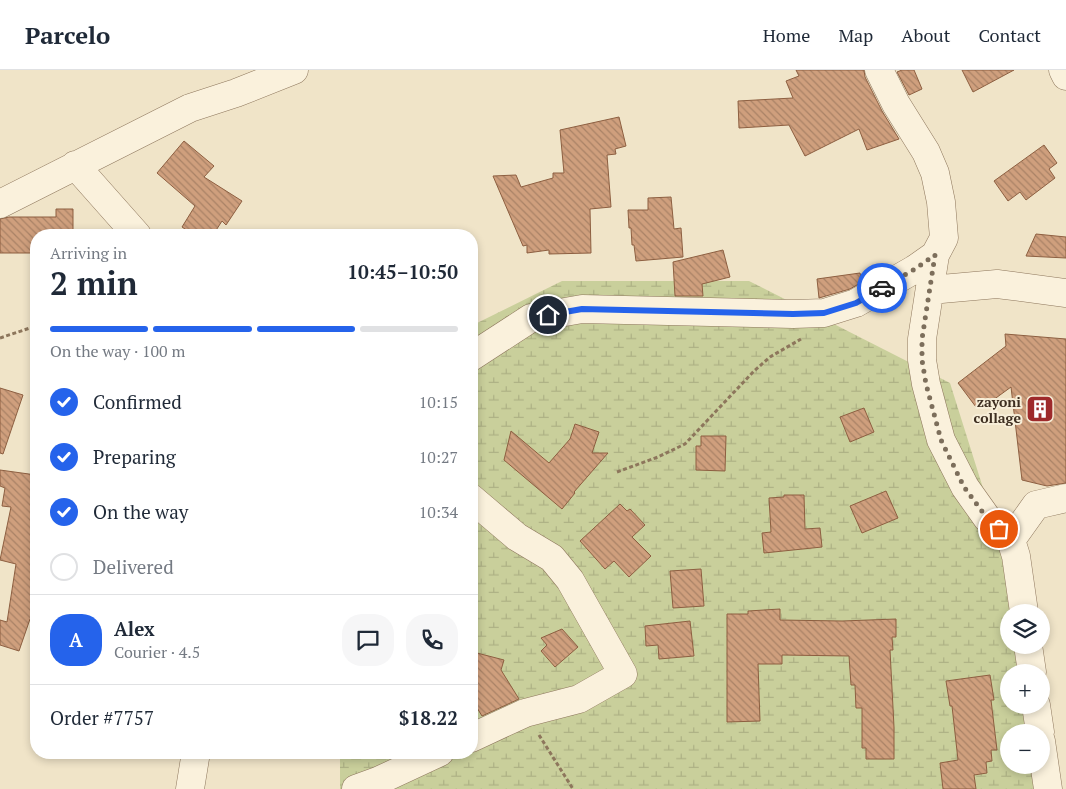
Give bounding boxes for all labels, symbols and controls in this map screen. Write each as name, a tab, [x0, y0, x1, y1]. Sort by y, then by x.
text: Parcelo	[25, 19, 110, 51]
text: Home	[763, 23, 810, 47]
text: Map	[838, 23, 873, 47]
text: About	[901, 23, 950, 47]
text: Contact	[978, 23, 1041, 47]
text: Arriving in	[50, 242, 127, 264]
text: 10:45–10:50	[347, 259, 458, 284]
text: 2 min	[50, 262, 138, 304]
courier	[857, 263, 907, 313]
icon: car	[868, 274, 896, 302]
pin	[527, 294, 569, 336]
icon: home	[534, 301, 562, 329]
text: On the way · 100 m	[50, 340, 185, 362]
icon: check	[50, 388, 78, 416]
text: Confirmed	[93, 389, 182, 414]
text: 10:15	[419, 391, 458, 413]
place label: zayoni collage	[974, 392, 1021, 427]
building icon: zayoni collage	[1025, 394, 1055, 424]
icon: check	[50, 443, 78, 471]
text: Preparing	[93, 444, 176, 469]
text: 10:27	[419, 446, 458, 468]
icon: check	[50, 498, 78, 526]
text: On the way	[93, 499, 188, 524]
text: 10:34	[419, 501, 458, 523]
pin	[978, 508, 1020, 550]
icon: bag	[985, 515, 1013, 543]
text: Delivered	[93, 554, 174, 579]
map controls	[1000, 604, 1050, 774]
button: layers	[1000, 604, 1050, 654]
button: chat	[342, 614, 394, 666]
button: phone	[406, 614, 458, 666]
text: Alex	[114, 616, 155, 641]
text: A	[69, 627, 83, 652]
text: Courier · 4.5	[114, 641, 200, 663]
button: +	[1000, 664, 1050, 714]
text: Order #7757	[50, 705, 154, 730]
text: $18.22	[399, 705, 458, 730]
button: −	[1000, 724, 1050, 774]

